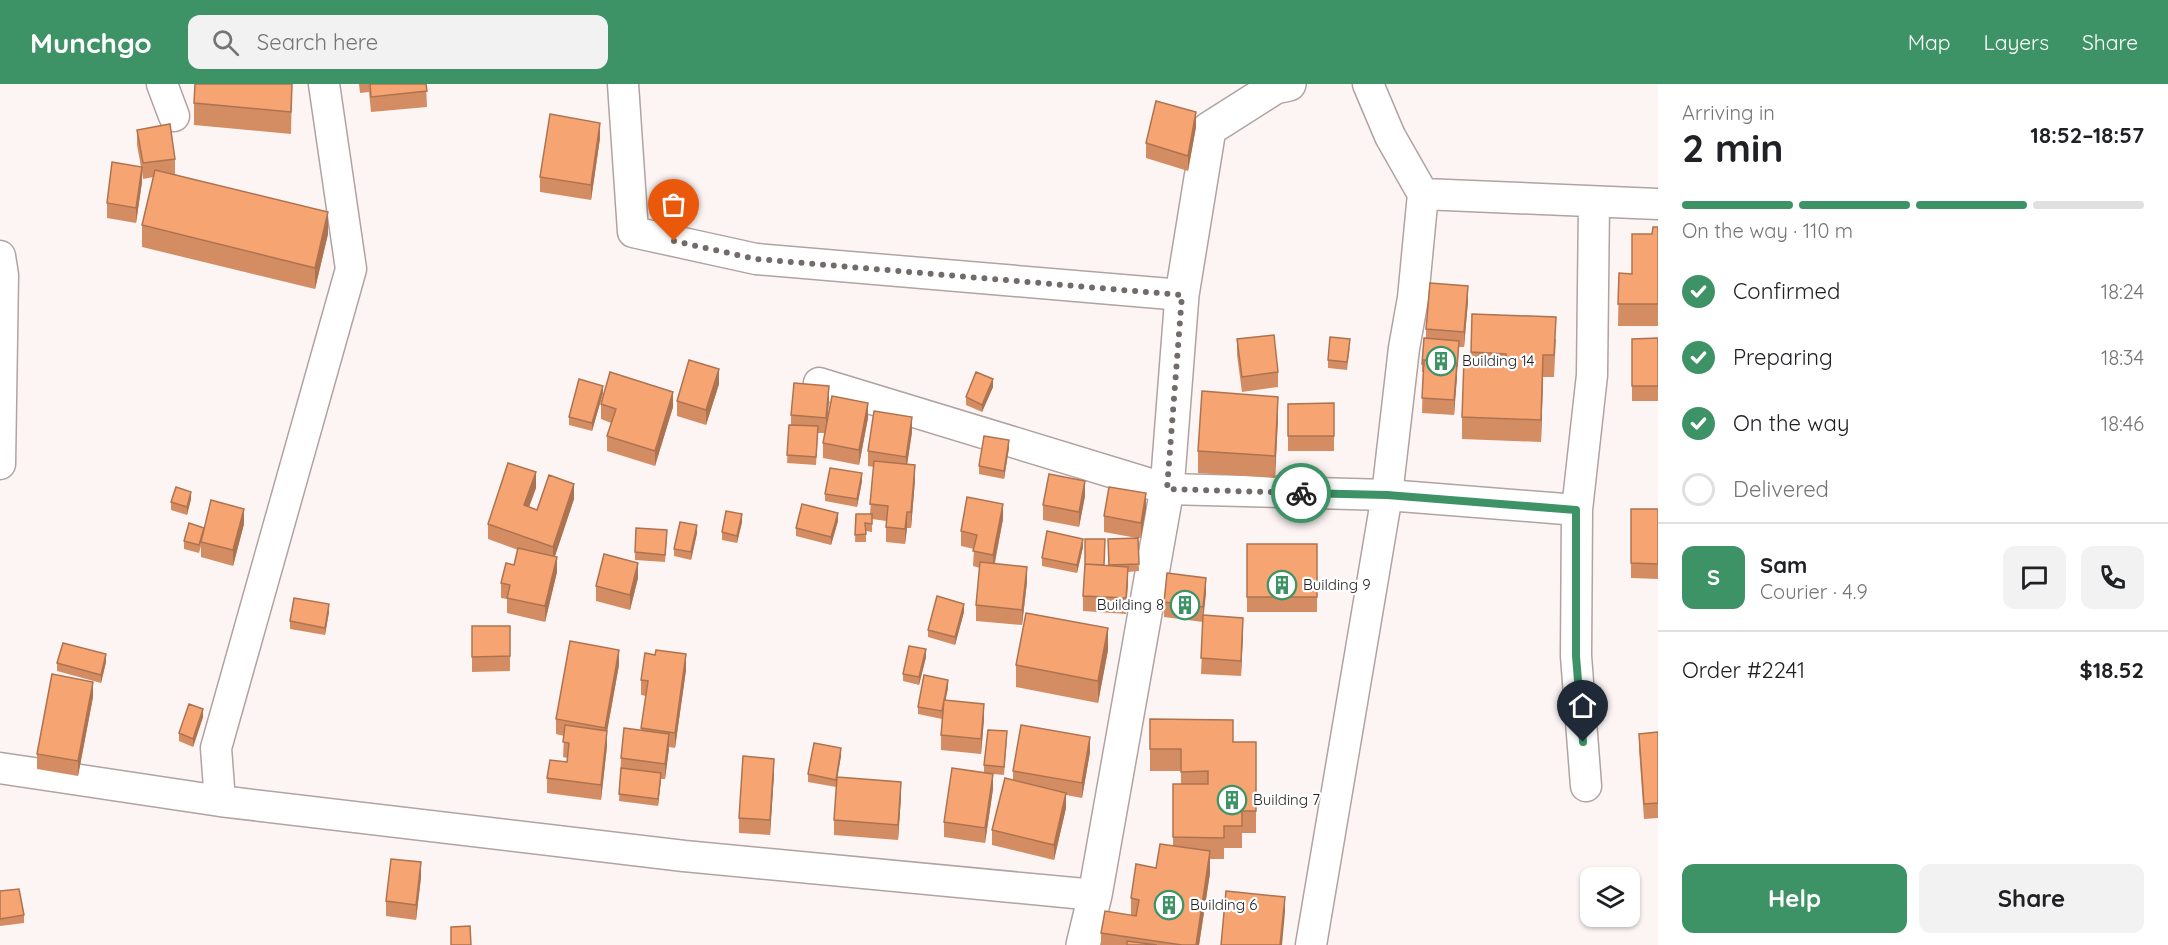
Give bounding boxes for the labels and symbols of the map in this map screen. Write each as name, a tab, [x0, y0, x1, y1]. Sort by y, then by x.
pin	[648, 179, 699, 241]
building icon: Building 14	[1425, 345, 1457, 377]
place label: Building 14	[1462, 351, 1535, 370]
courier	[1271, 463, 1331, 523]
building icon: Building 9	[1266, 569, 1298, 601]
place label: Building 9	[1303, 575, 1371, 594]
building icon: Building 8	[1169, 589, 1201, 621]
place label: Building 8	[1097, 595, 1164, 614]
pin	[1557, 680, 1608, 742]
building icon: Building 7	[1216, 784, 1248, 816]
place label: Building 7	[1253, 790, 1320, 809]
building icon: Building 6	[1153, 889, 1185, 921]
place label: Building 6	[1190, 895, 1257, 914]

